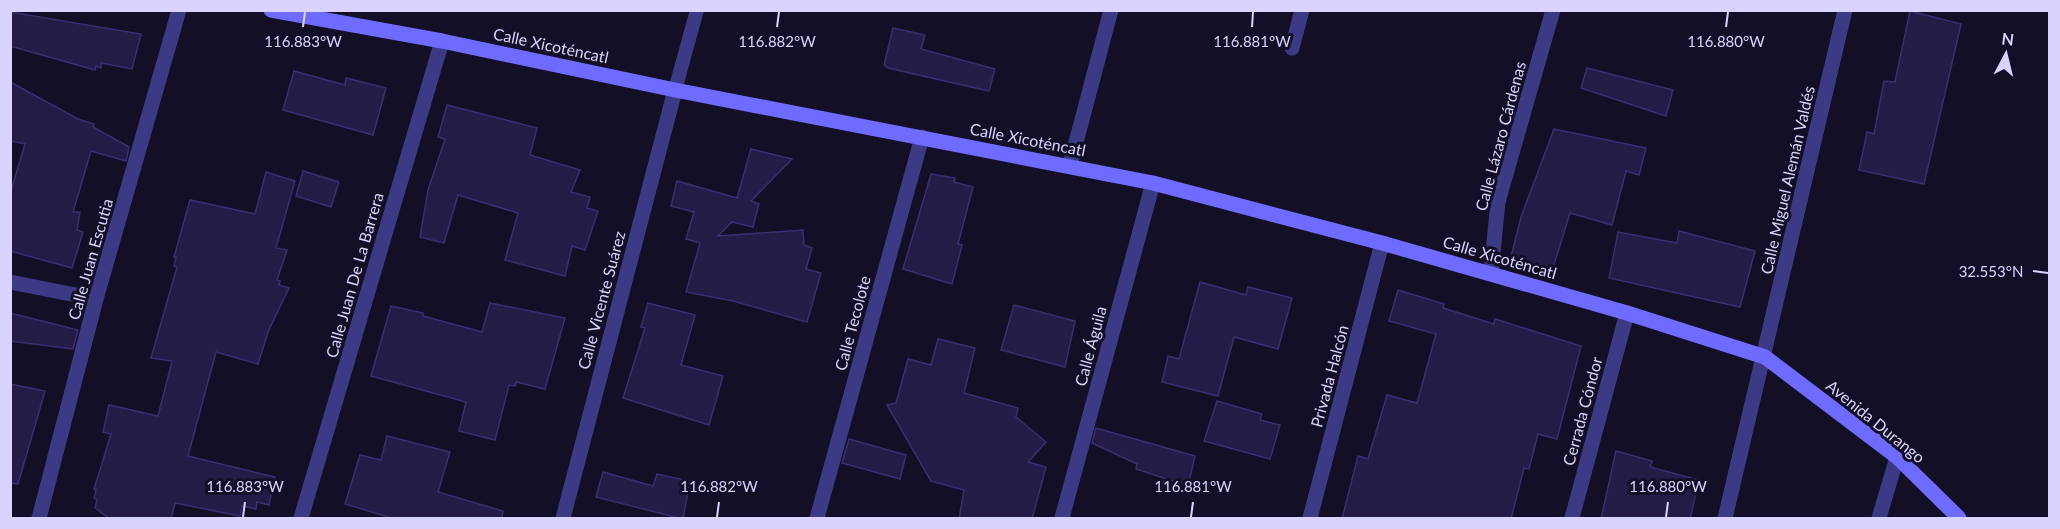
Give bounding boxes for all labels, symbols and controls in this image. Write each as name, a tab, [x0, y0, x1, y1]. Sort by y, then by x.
street label: Calle Xicoténcatl	[492, 23, 610, 67]
north arrow	[1976, 24, 2036, 84]
text: N	[2001, 28, 2015, 49]
text: 116.883°W	[264, 32, 342, 50]
text: 116.882°W	[738, 32, 816, 50]
text: 116.881°W	[1213, 32, 1291, 50]
text: 116.880°W	[1687, 32, 1765, 50]
street label: Calle Lázaro Cárdenas	[1471, 59, 1529, 213]
street label: Calle Miguel Alemán Valdés	[1756, 84, 1818, 276]
street label: Calle Xicoténcatl	[969, 118, 1087, 160]
street label: Calle Juan De La Barrera	[321, 190, 387, 360]
street label: Calle Juan Escutia	[64, 196, 116, 322]
street label: Calle Vicente Suárez	[573, 229, 629, 371]
street label: Calle Xicoténcatl	[1441, 232, 1559, 282]
text: 32.553°N	[1959, 262, 2023, 280]
street label: Calle Tecolote	[830, 273, 874, 373]
street label: Calle Águila	[1070, 304, 1110, 388]
street label: Privada Halcón	[1306, 323, 1352, 429]
street label: Cerrada Cóndor	[1558, 354, 1606, 467]
street label: Avenida Durango	[1823, 375, 1929, 467]
text: 116.883°W	[206, 477, 284, 495]
text: 116.882°W	[680, 477, 758, 495]
text: 116.881°W	[1154, 477, 1232, 495]
text: 116.880°W	[1629, 477, 1707, 495]

